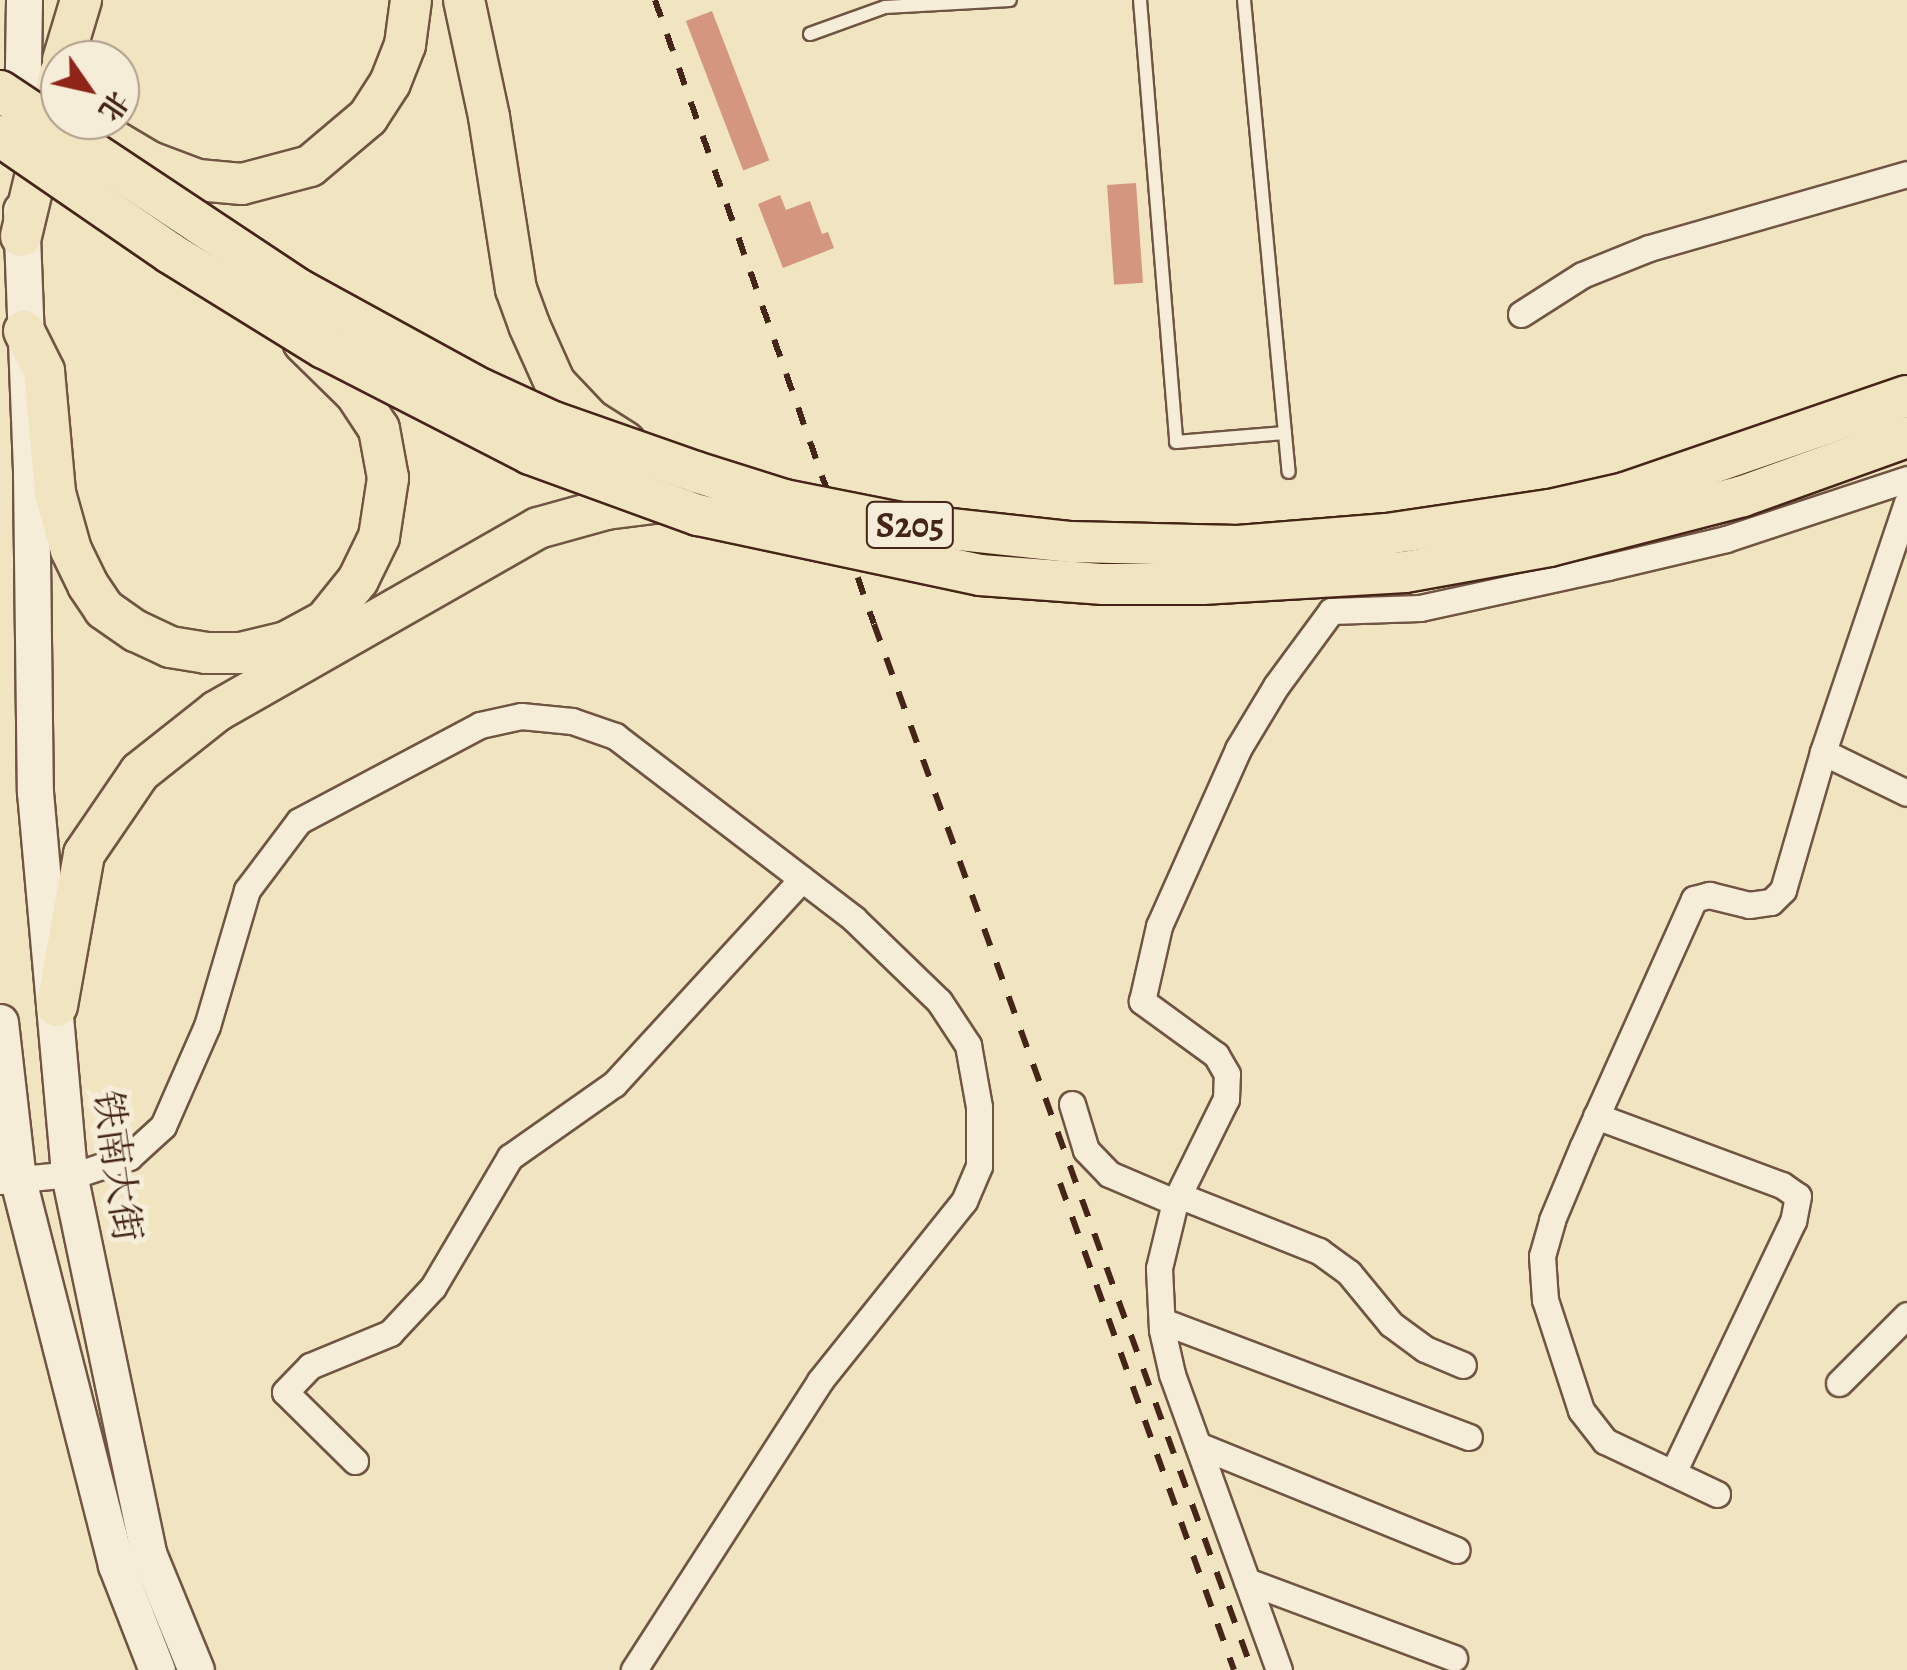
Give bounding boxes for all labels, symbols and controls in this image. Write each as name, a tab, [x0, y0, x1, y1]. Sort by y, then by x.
north arrow	[40, 40, 140, 140]
text: 北	[90, 83, 137, 128]
road number: S205	[865, 495, 955, 555]
street label: 铁南大街	[84, 1088, 150, 1244]

